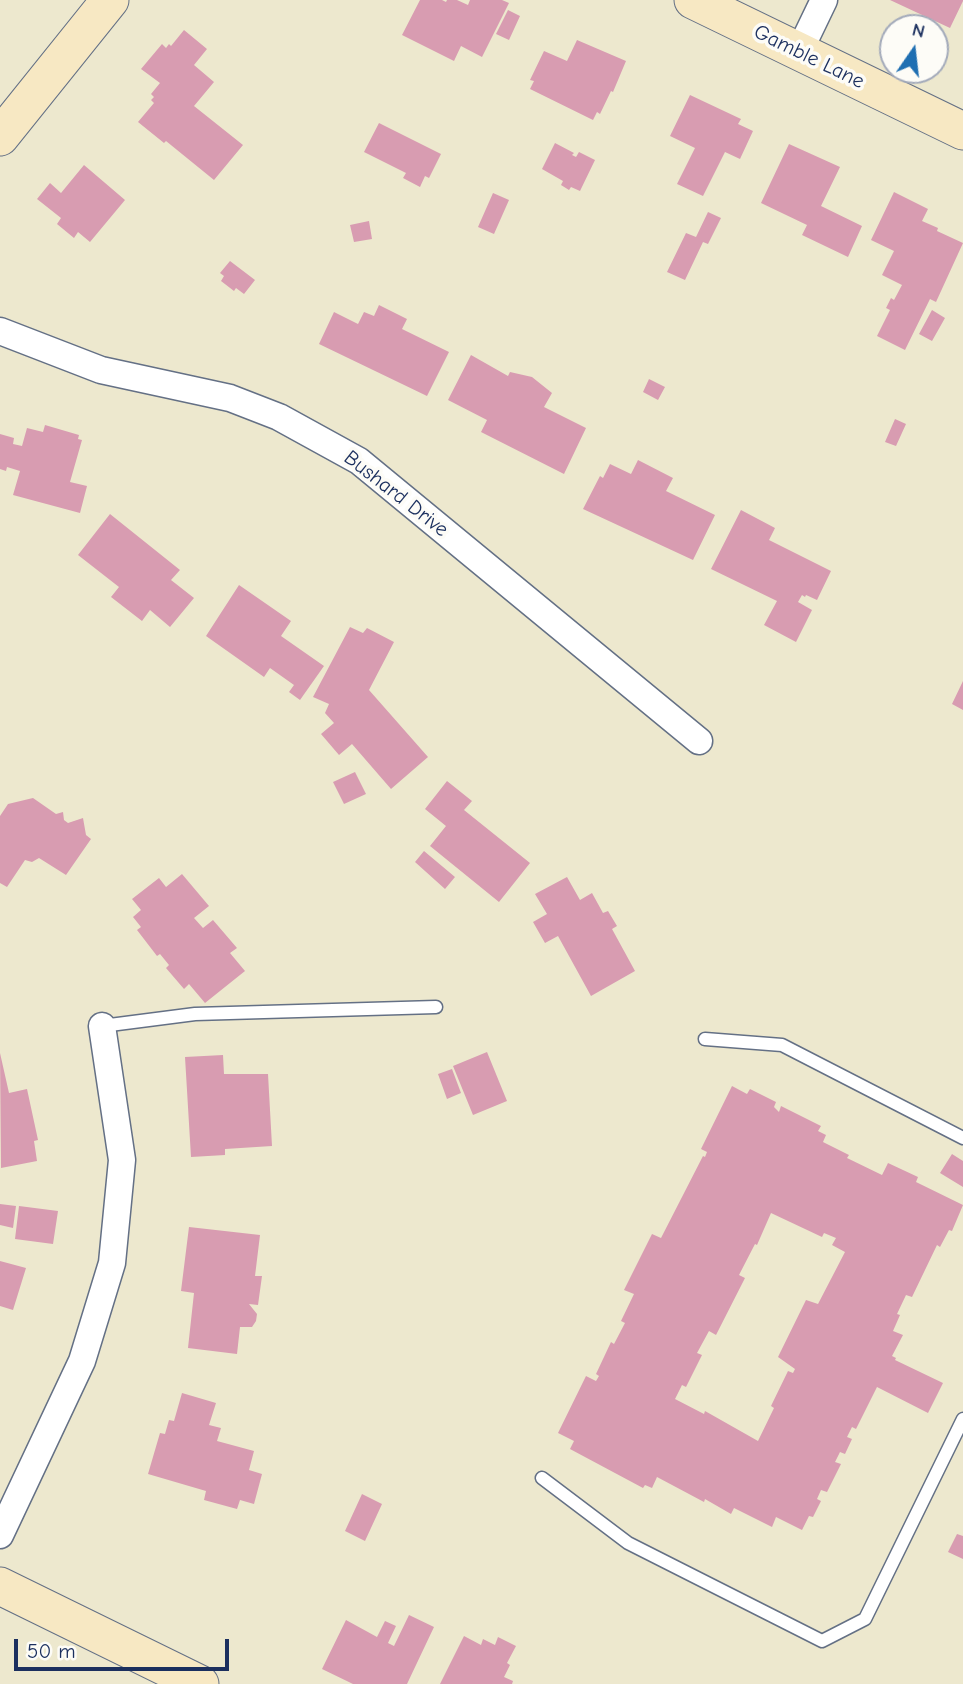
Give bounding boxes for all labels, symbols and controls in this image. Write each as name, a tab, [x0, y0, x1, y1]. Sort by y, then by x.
north arrow	[879, 14, 949, 84]
text: N	[910, 18, 927, 43]
street label: Gamble Lane	[750, 19, 868, 95]
street label: Bushard Drive	[339, 445, 453, 543]
scale bar	[18, 1624, 233, 1668]
text: 50 m	[27, 1639, 76, 1663]

